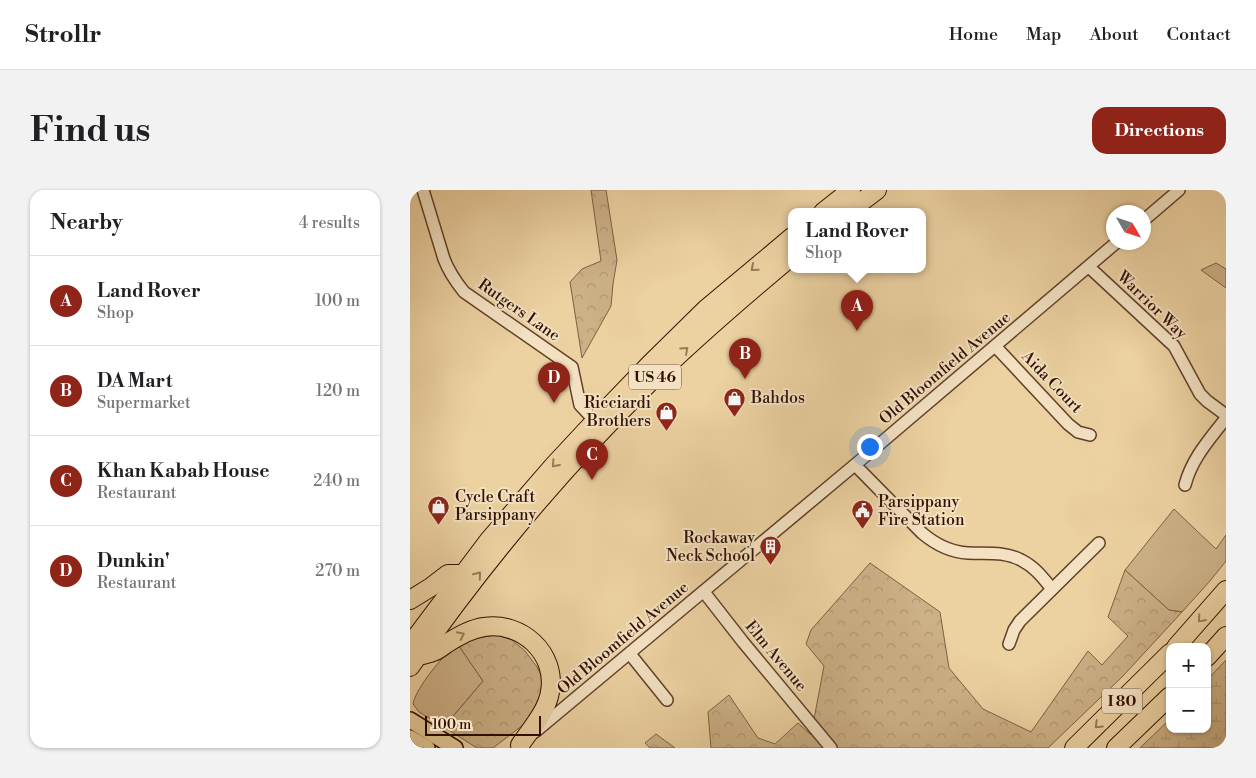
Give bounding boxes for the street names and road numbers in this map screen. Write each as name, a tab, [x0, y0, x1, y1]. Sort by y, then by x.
street label: Warrior Way	[1112, 266, 1191, 344]
street label: Rutgers Lane	[474, 274, 564, 346]
street label: Old Bloomfield Avenue	[875, 307, 1015, 429]
street label: Aida Court	[1017, 346, 1087, 418]
road number: US 46	[629, 364, 681, 390]
street label: Old Bloomfield Avenue	[553, 577, 693, 699]
street label: Elm Avenue	[741, 617, 811, 695]
road number: I 80	[1102, 688, 1142, 714]

